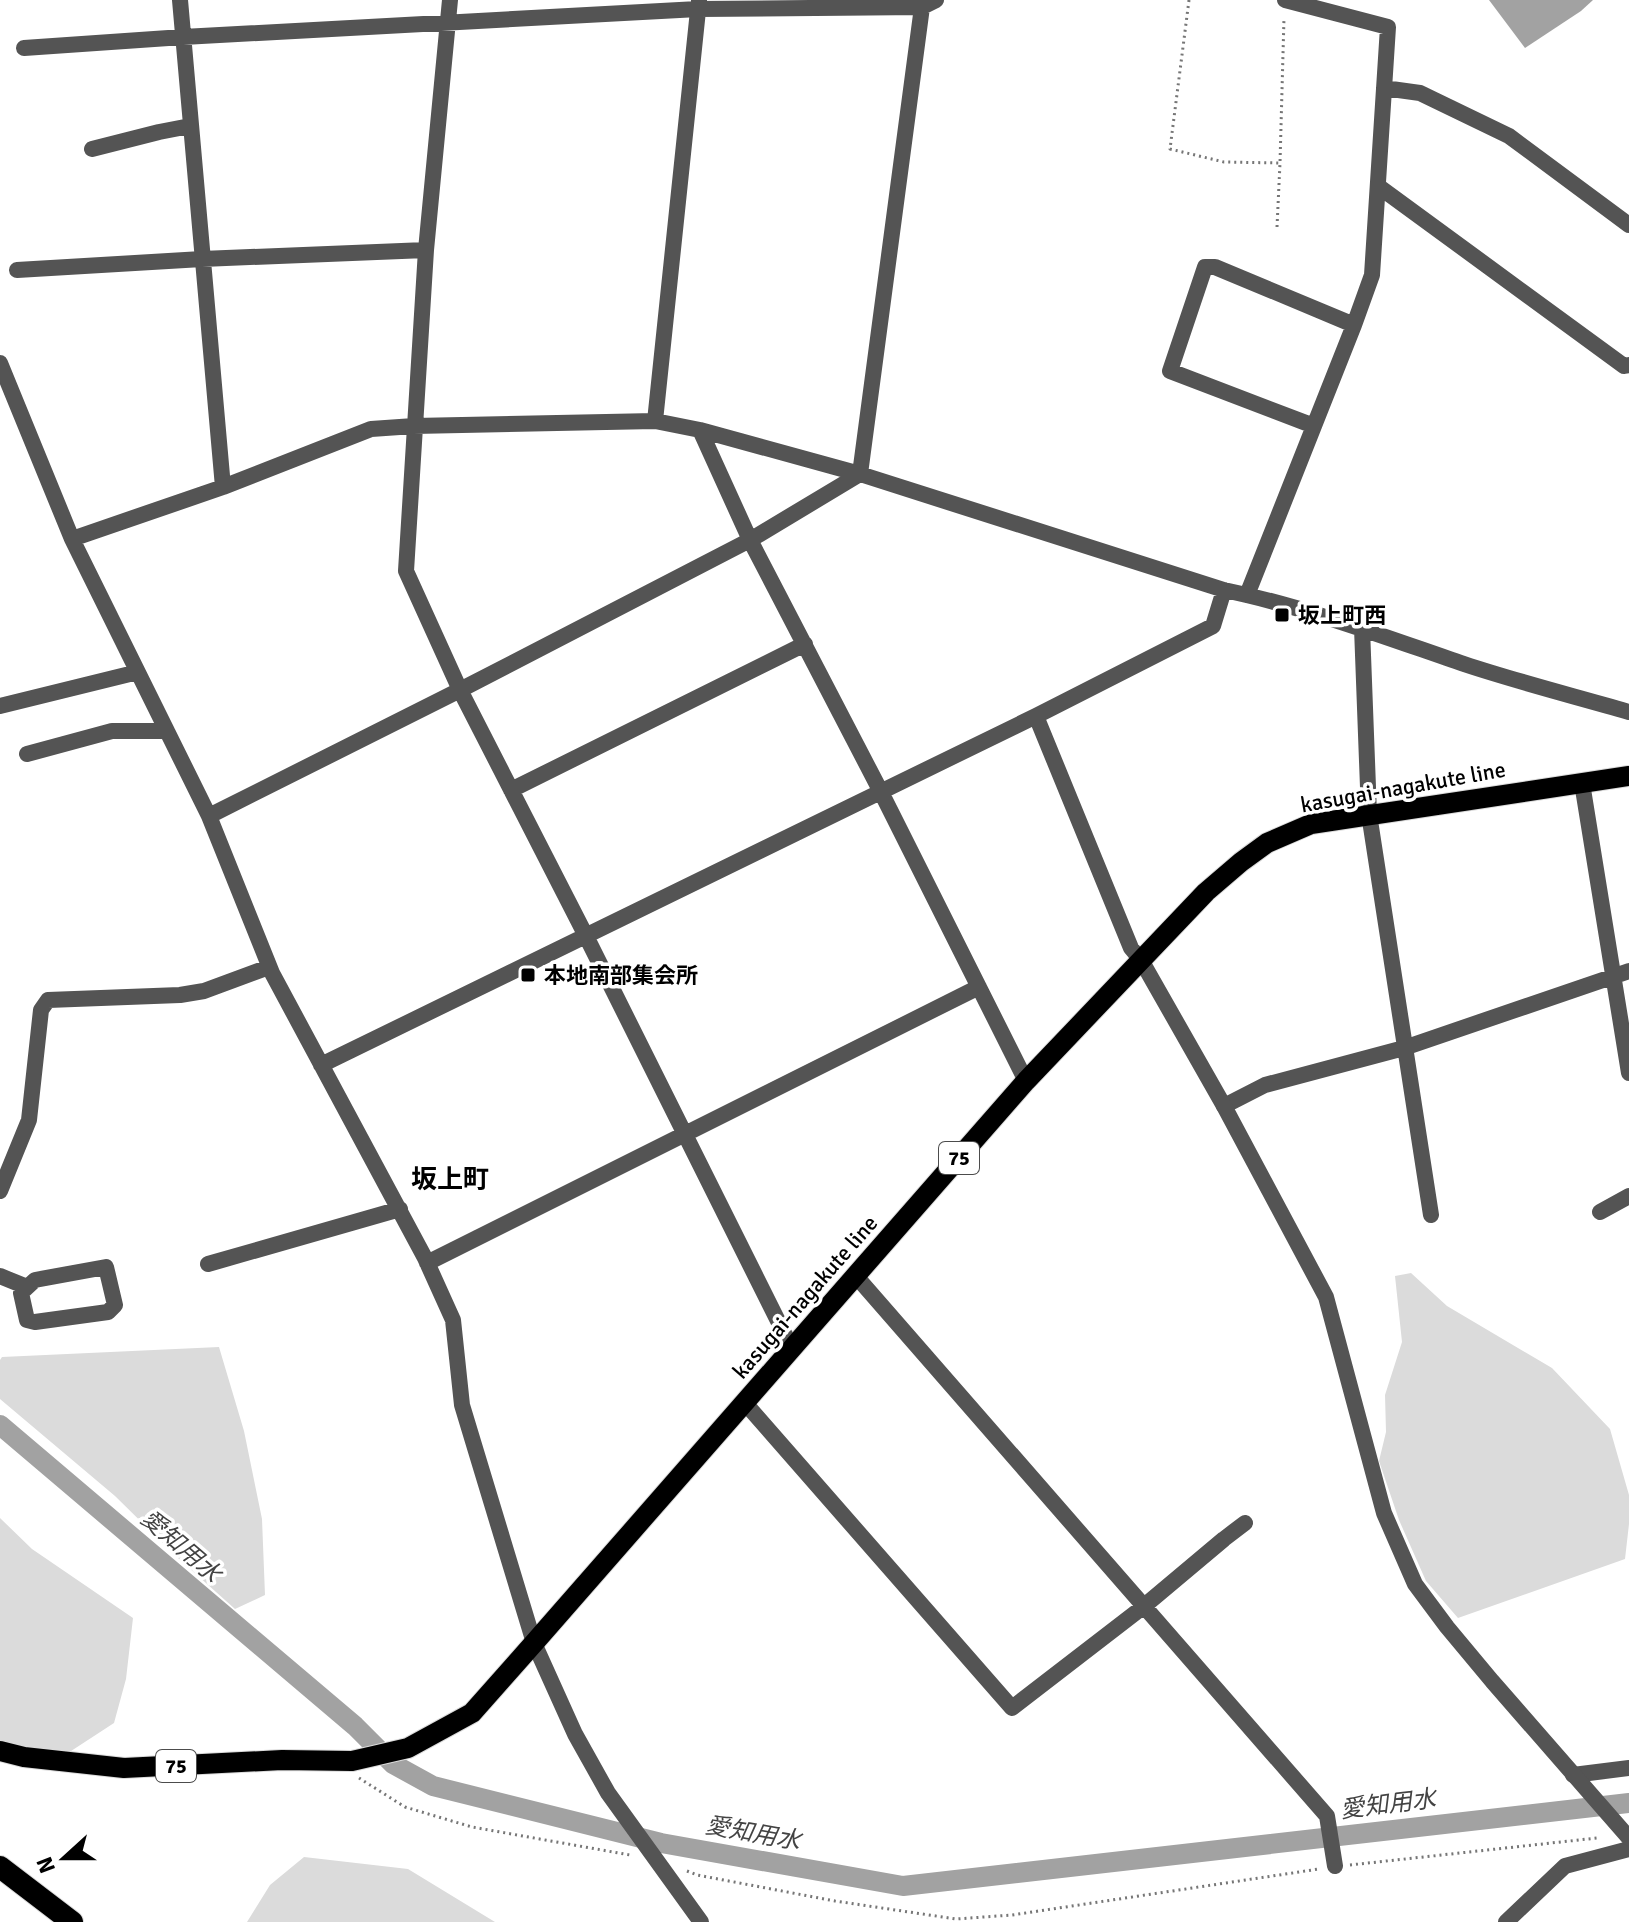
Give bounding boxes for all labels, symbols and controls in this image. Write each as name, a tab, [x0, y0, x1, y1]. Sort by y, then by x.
place label: 坂上町西	[1298, 602, 1386, 629]
marker: 坂上町西	[1273, 606, 1291, 624]
street label: kasugai-nagakute line	[1298, 756, 1508, 818]
place label: 本地南部集会所	[544, 962, 698, 989]
marker: 本地南部集会所	[519, 966, 537, 984]
road number: 75	[939, 1142, 979, 1174]
district label: 坂上町	[411, 1164, 489, 1196]
street label: kasugai-nagakute line	[727, 1210, 883, 1384]
water label: 愛知用水	[135, 1503, 229, 1591]
road number: 75	[156, 1750, 196, 1782]
water label: 愛知用水	[1339, 1783, 1440, 1825]
water label: 愛知用水	[703, 1810, 806, 1857]
north arrow	[24, 1818, 104, 1898]
text: N	[30, 1853, 61, 1877]

